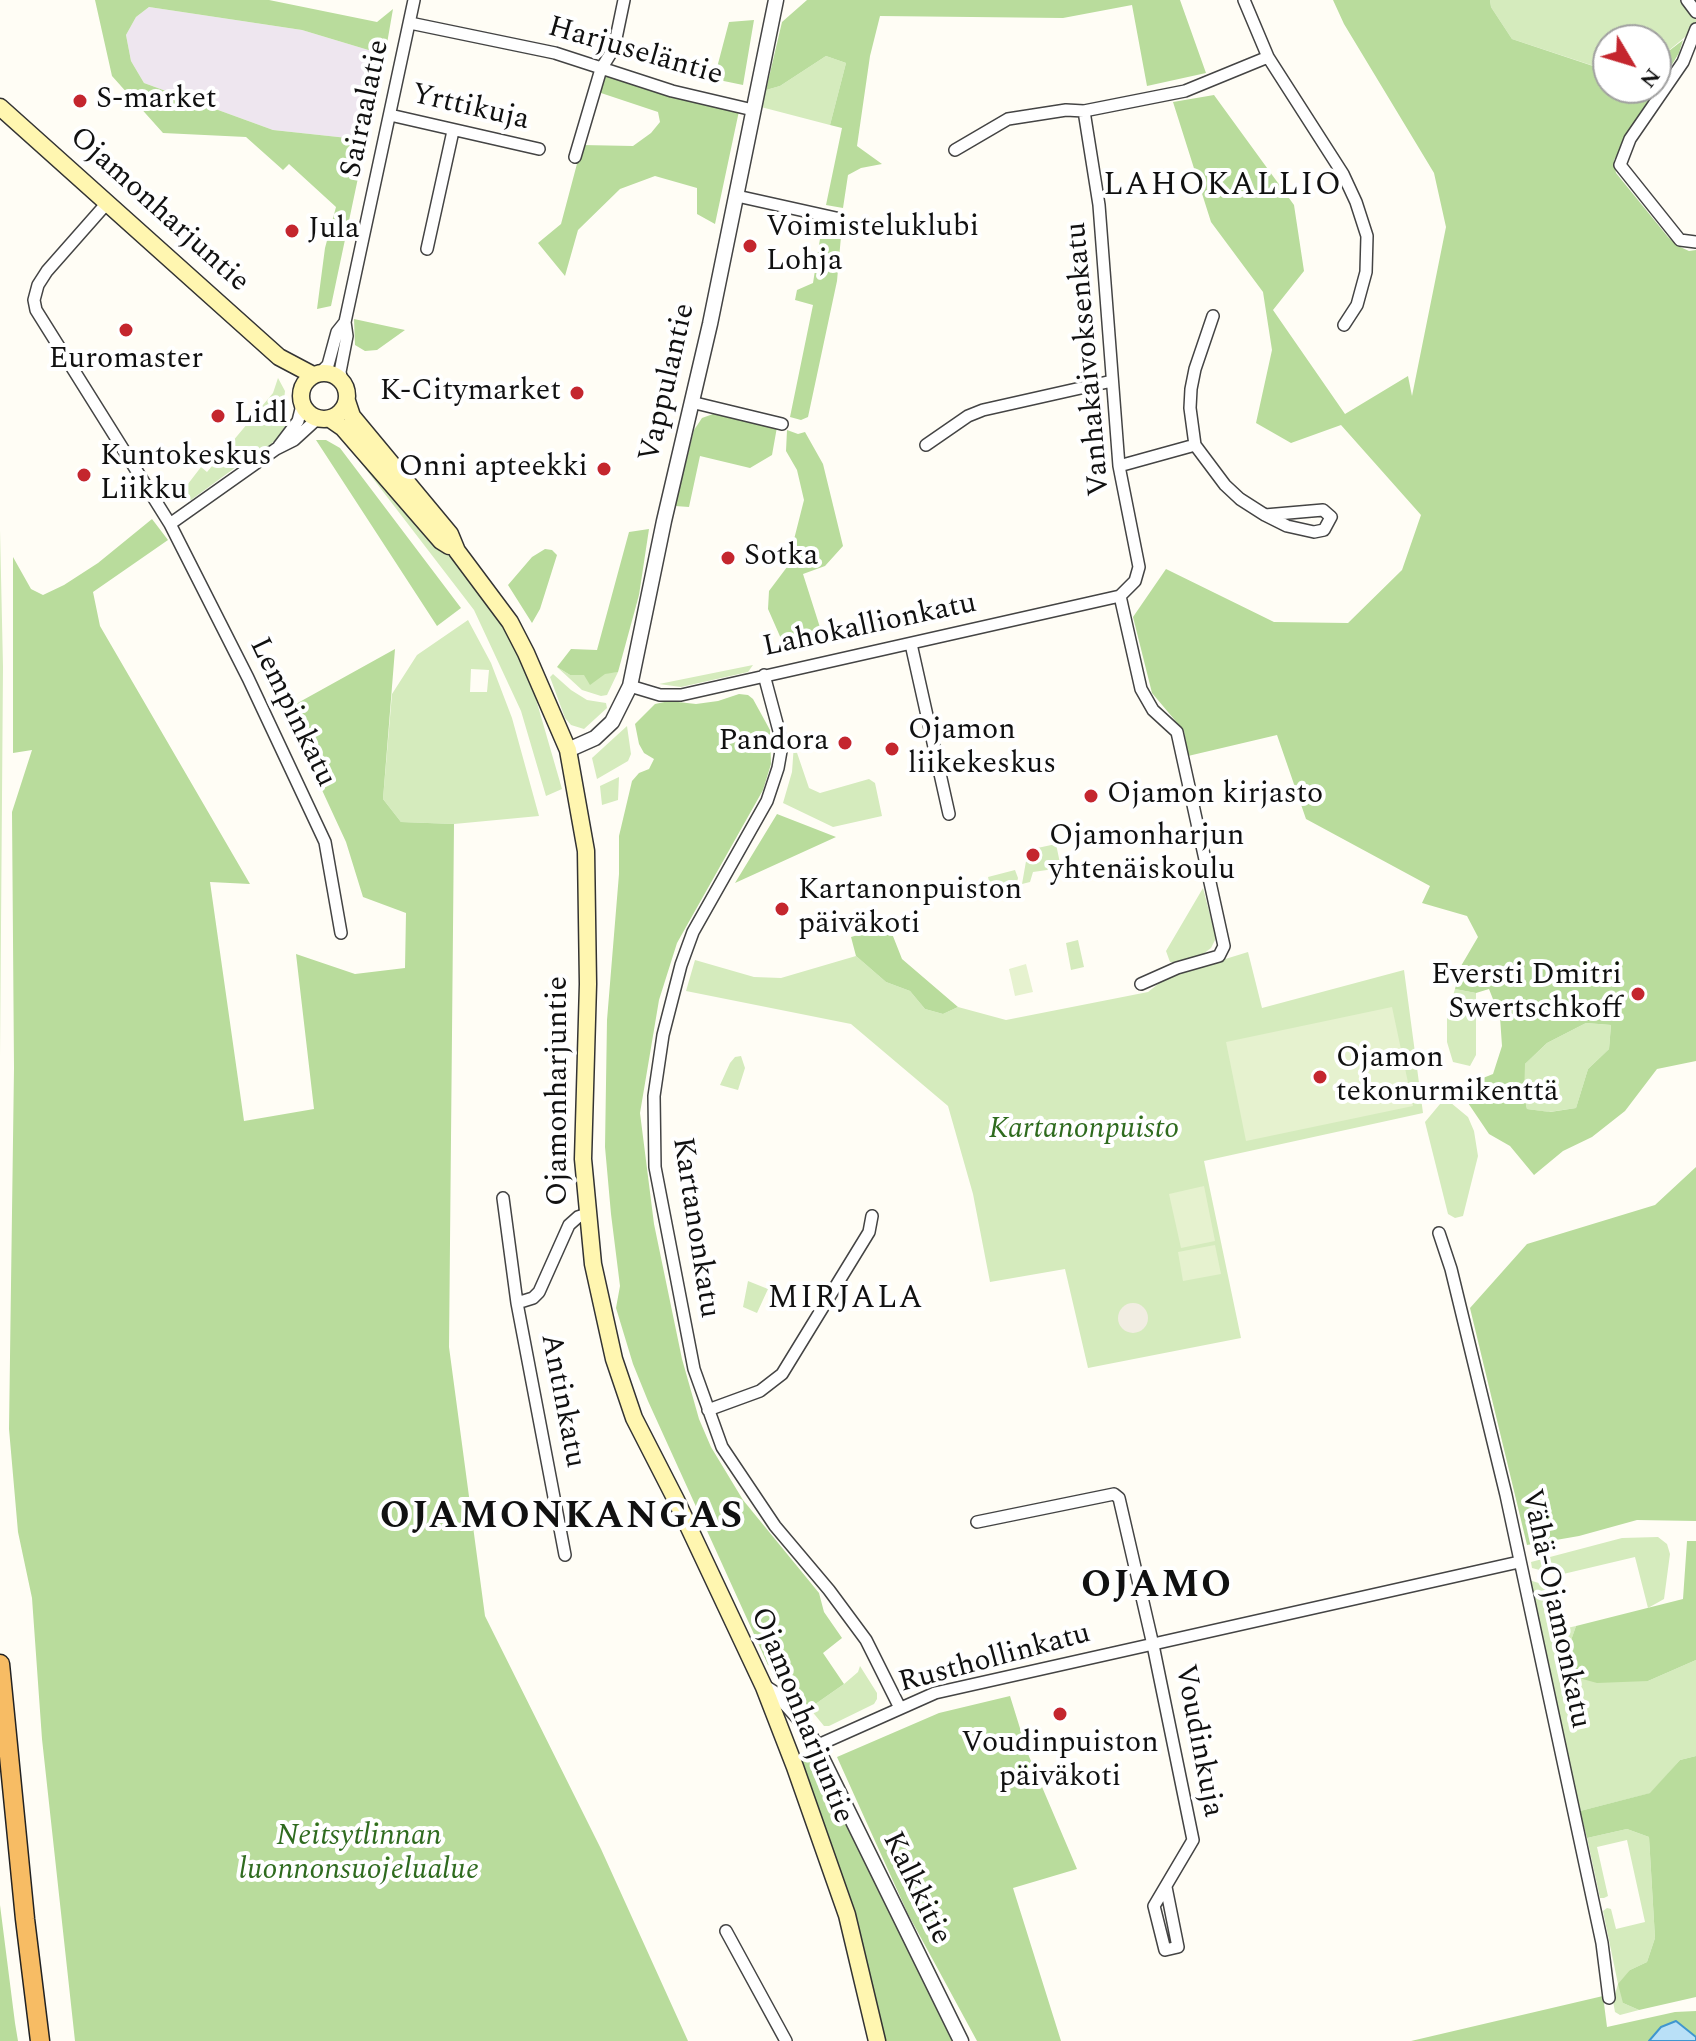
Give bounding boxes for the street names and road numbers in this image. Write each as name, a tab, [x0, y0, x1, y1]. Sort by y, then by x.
street label: Harjuseläntie	[543, 11, 727, 95]
street label: Sairaalatie	[335, 37, 399, 181]
street label: Yrttikuja	[408, 78, 532, 140]
street label: Ojamonharjuntie	[61, 121, 255, 301]
street label: Vanhakaivoksenkatu	[1060, 220, 1120, 498]
street label: Vappulantie	[633, 300, 705, 466]
street label: Lahokallionkatu	[760, 587, 980, 667]
street label: Lempinkatu	[239, 633, 343, 793]
street label: Ojamonharjuntie	[542, 976, 578, 1206]
street label: Kartanonkatu	[662, 1135, 726, 1321]
street label: Antinkatu	[530, 1331, 592, 1471]
street label: Vähä-Ojamonkatu	[1511, 1486, 1597, 1732]
street label: Ojamonharjuntie	[740, 1603, 860, 1829]
street label: Rusthollinkatu	[895, 1617, 1095, 1703]
street label: Voudinkuja	[1165, 1662, 1229, 1820]
street label: Kalkkitie	[872, 1827, 958, 1951]

